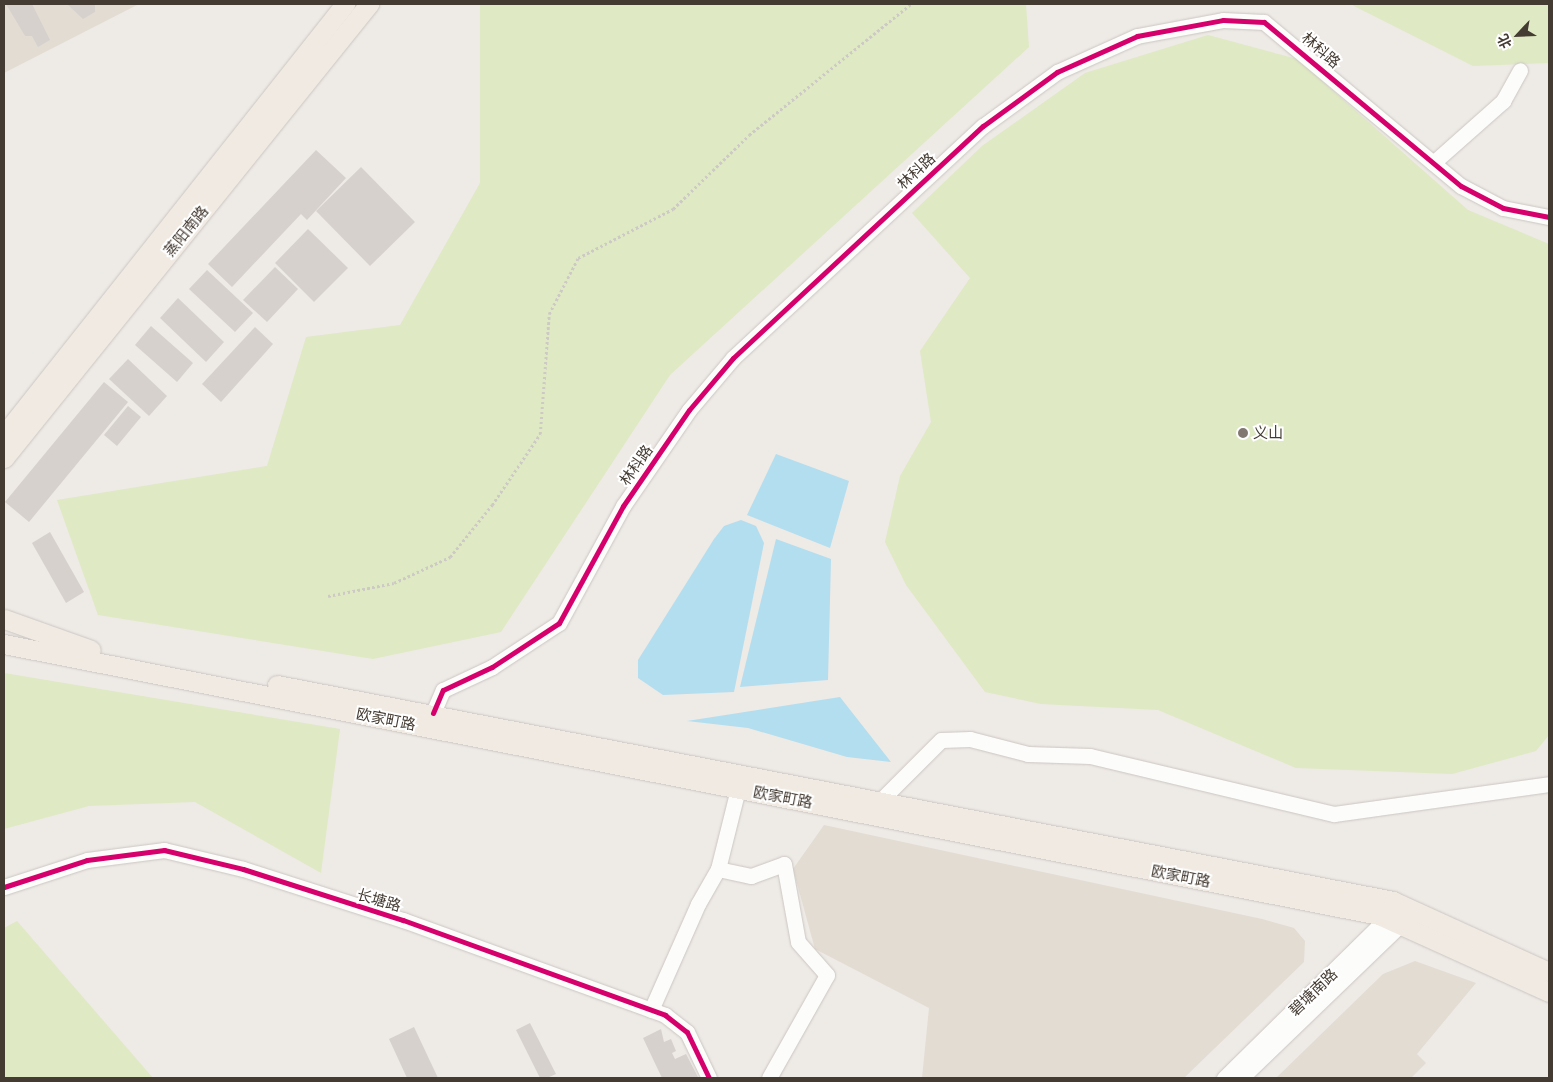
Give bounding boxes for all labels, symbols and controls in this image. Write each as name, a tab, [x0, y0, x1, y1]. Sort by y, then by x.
north arrow	[1493, 10, 1543, 60]
street label: 林科路	[1298, 28, 1344, 72]
text: 北	[1492, 31, 1516, 52]
street label: 林科路	[893, 149, 939, 193]
street label: 蒸阳南路	[160, 202, 212, 260]
place label: 义山	[1253, 424, 1283, 442]
marker: 义山	[1237, 427, 1249, 439]
street label: 林科路	[616, 441, 656, 489]
street label: 欧家町路	[355, 704, 417, 734]
street label: 欧家町路	[752, 782, 814, 812]
street label: 欧家町路	[1150, 861, 1212, 891]
street label: 长塘路	[355, 885, 403, 915]
street label: 碧塘南路	[1285, 965, 1341, 1019]

